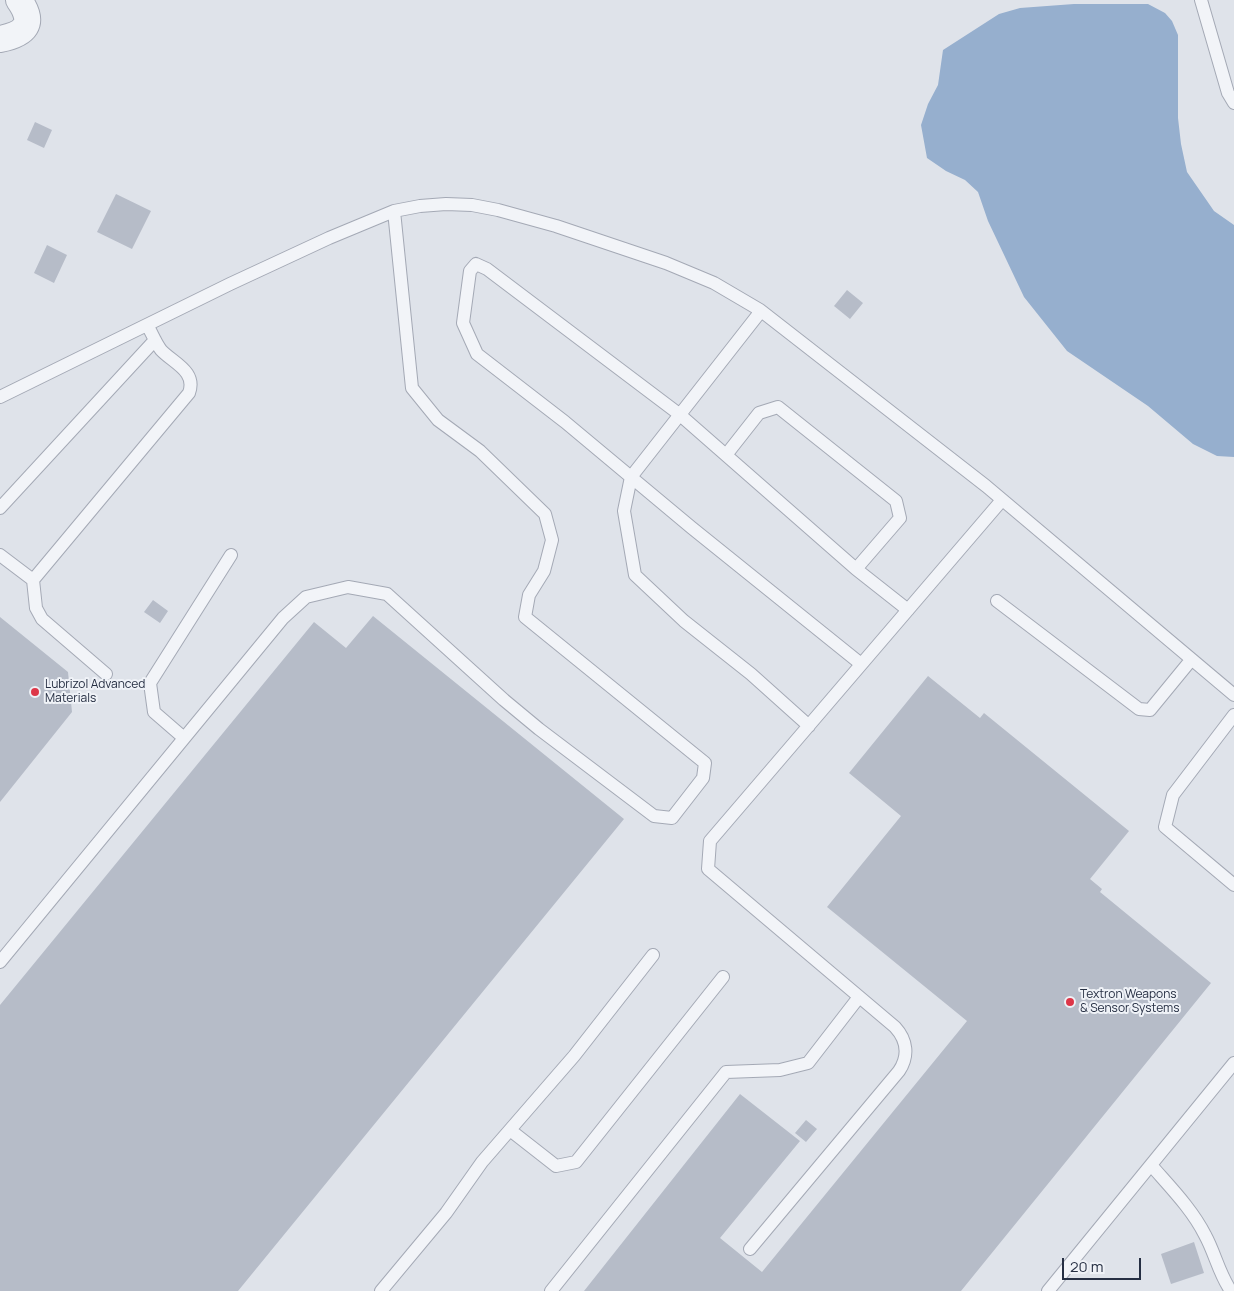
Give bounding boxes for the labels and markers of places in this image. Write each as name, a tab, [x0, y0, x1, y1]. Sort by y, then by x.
place label: Lubrizol Advanced Materials	[45, 678, 145, 706]
marker: Lubrizol Advanced Materials	[29, 686, 41, 698]
place label: Textron Weapons & Sensor Systems	[1080, 988, 1179, 1016]
marker: Textron Weapons & Sensor Systems	[1064, 996, 1076, 1008]

